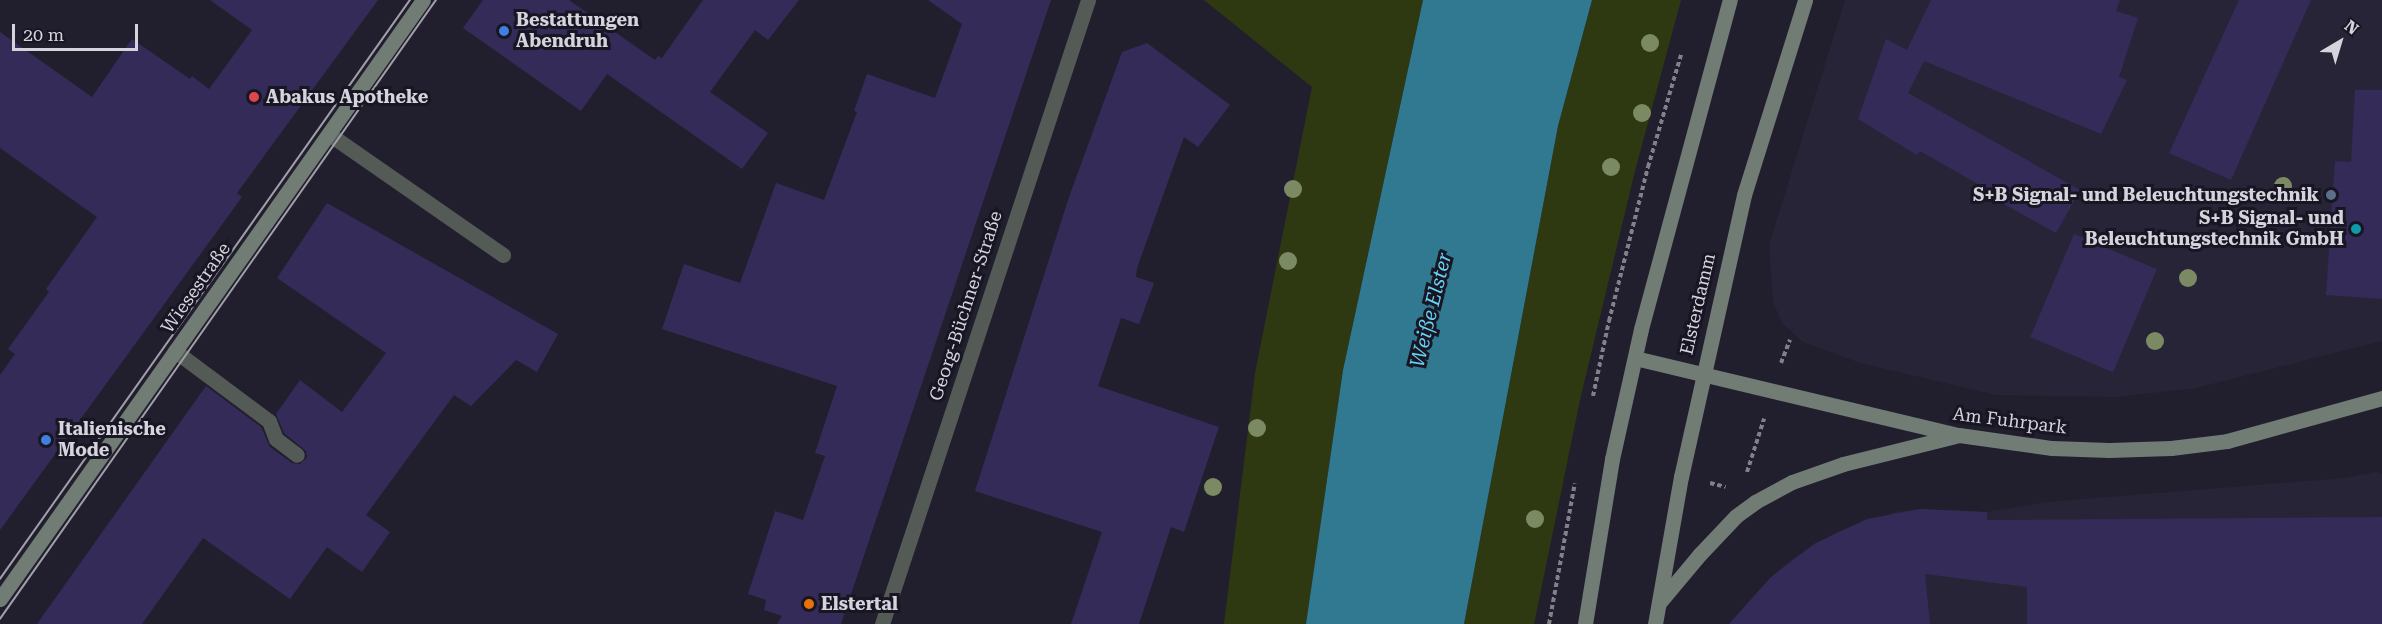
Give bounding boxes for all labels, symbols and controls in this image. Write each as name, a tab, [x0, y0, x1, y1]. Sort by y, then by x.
place label: Bestattungen Abendruh	[516, 10, 639, 52]
scale bar	[15, 12, 141, 50]
north arrow	[2310, 12, 2370, 72]
text: N	[2341, 16, 2362, 39]
text: 20 m	[23, 24, 64, 45]
marker: Bestattungen Abendruh	[497, 24, 511, 38]
place label: Abakus Apotheke	[266, 86, 428, 108]
marker: Abakus Apotheke	[247, 90, 261, 104]
place label: S+B Signal- und Beleuchtungstechnik	[1973, 184, 2319, 206]
marker: S+B Signal- und Beleuchtungstechnik	[2324, 188, 2338, 202]
street label: Georg-Büchner-Straße	[925, 208, 1007, 404]
place label: S+B Signal- und Beleuchtungstechnik GmbH	[2085, 208, 2344, 250]
marker: S+B Signal- und Beleuchtungstechnik GmbH	[2349, 222, 2363, 236]
street label: Wiesestraße	[157, 239, 235, 337]
water label: Weiße Elster	[1405, 250, 1457, 370]
street label: Elsterdamm	[1676, 251, 1720, 357]
street label: Am Fuhrpark	[1952, 403, 2068, 439]
place label: Italienische Mode	[58, 419, 166, 462]
marker: Italienische Mode	[39, 433, 53, 447]
place label: Elstertal	[821, 593, 898, 615]
marker: Elstertal	[802, 597, 816, 611]

